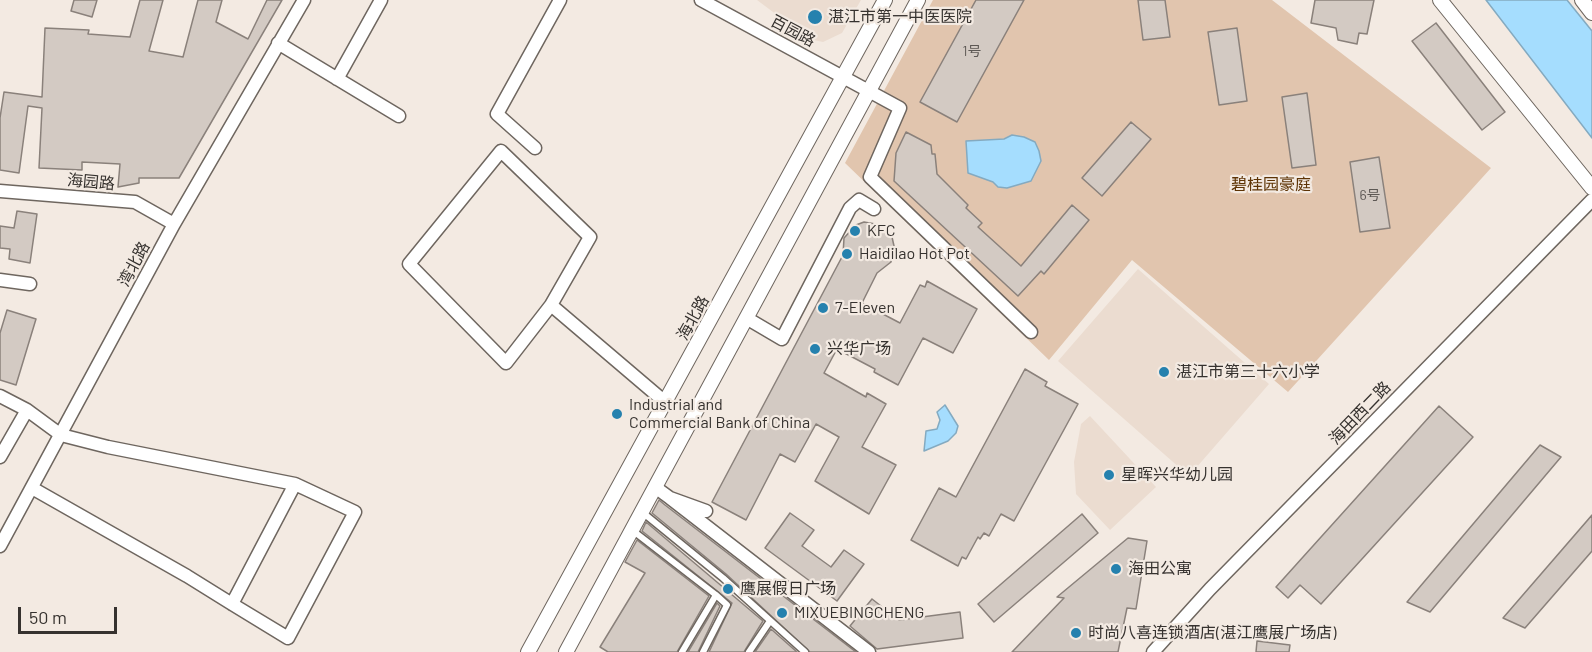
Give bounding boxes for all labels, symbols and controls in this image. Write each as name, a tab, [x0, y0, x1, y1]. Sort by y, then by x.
place label: 湛江市第一中医医院	[828, 7, 972, 27]
marker: 湛江市第一中医医院	[806, 8, 824, 26]
street label: 百园路	[767, 11, 819, 51]
house number: 1号	[963, 43, 981, 59]
street label: 海园路	[66, 170, 116, 194]
park label: 碧桂园豪庭	[1231, 175, 1311, 195]
house number: 6号	[1359, 187, 1381, 203]
place label: KFC	[867, 221, 896, 241]
marker: KFC	[848, 224, 862, 238]
street label: 湾北路	[114, 238, 154, 290]
place label: Haidilao Hot Pot	[859, 244, 970, 264]
marker: Haidilao Hot Pot	[840, 247, 854, 261]
street label: 海北路	[673, 292, 713, 344]
place label: 7-Eleven	[835, 298, 895, 318]
marker: 7-Eleven	[816, 301, 830, 315]
place label: 兴华广场	[827, 339, 891, 359]
marker: 兴华广场	[808, 342, 822, 356]
place label: 湛江市第三十六小学	[1176, 362, 1320, 382]
marker: 湛江市第三十六小学	[1157, 365, 1171, 379]
street label: 海田西二路	[1325, 378, 1395, 448]
place label: Industrial and Commercial Bank of China	[629, 395, 810, 433]
marker: Industrial and Commercial Bank of China	[610, 407, 624, 421]
place label: 星晖兴华幼儿园	[1121, 465, 1233, 485]
marker: 星晖兴华幼儿园	[1102, 468, 1116, 482]
place label: 海田公寓	[1128, 559, 1192, 579]
marker: 海田公寓	[1109, 562, 1123, 576]
place label: 鹰展假日广场	[740, 579, 836, 599]
marker: 鹰展假日广场	[721, 582, 735, 596]
scale bar	[21, 595, 120, 633]
place label: MIXUEBINGCHENG	[794, 603, 924, 623]
text: 50 m	[29, 606, 67, 628]
marker: MIXUEBINGCHENG	[775, 606, 789, 620]
place label: 时尚八喜连锁酒店(湛江鹰展广场店)	[1088, 623, 1336, 643]
marker: 时尚八喜连锁酒店(湛江鹰展广场店)	[1069, 626, 1083, 640]

